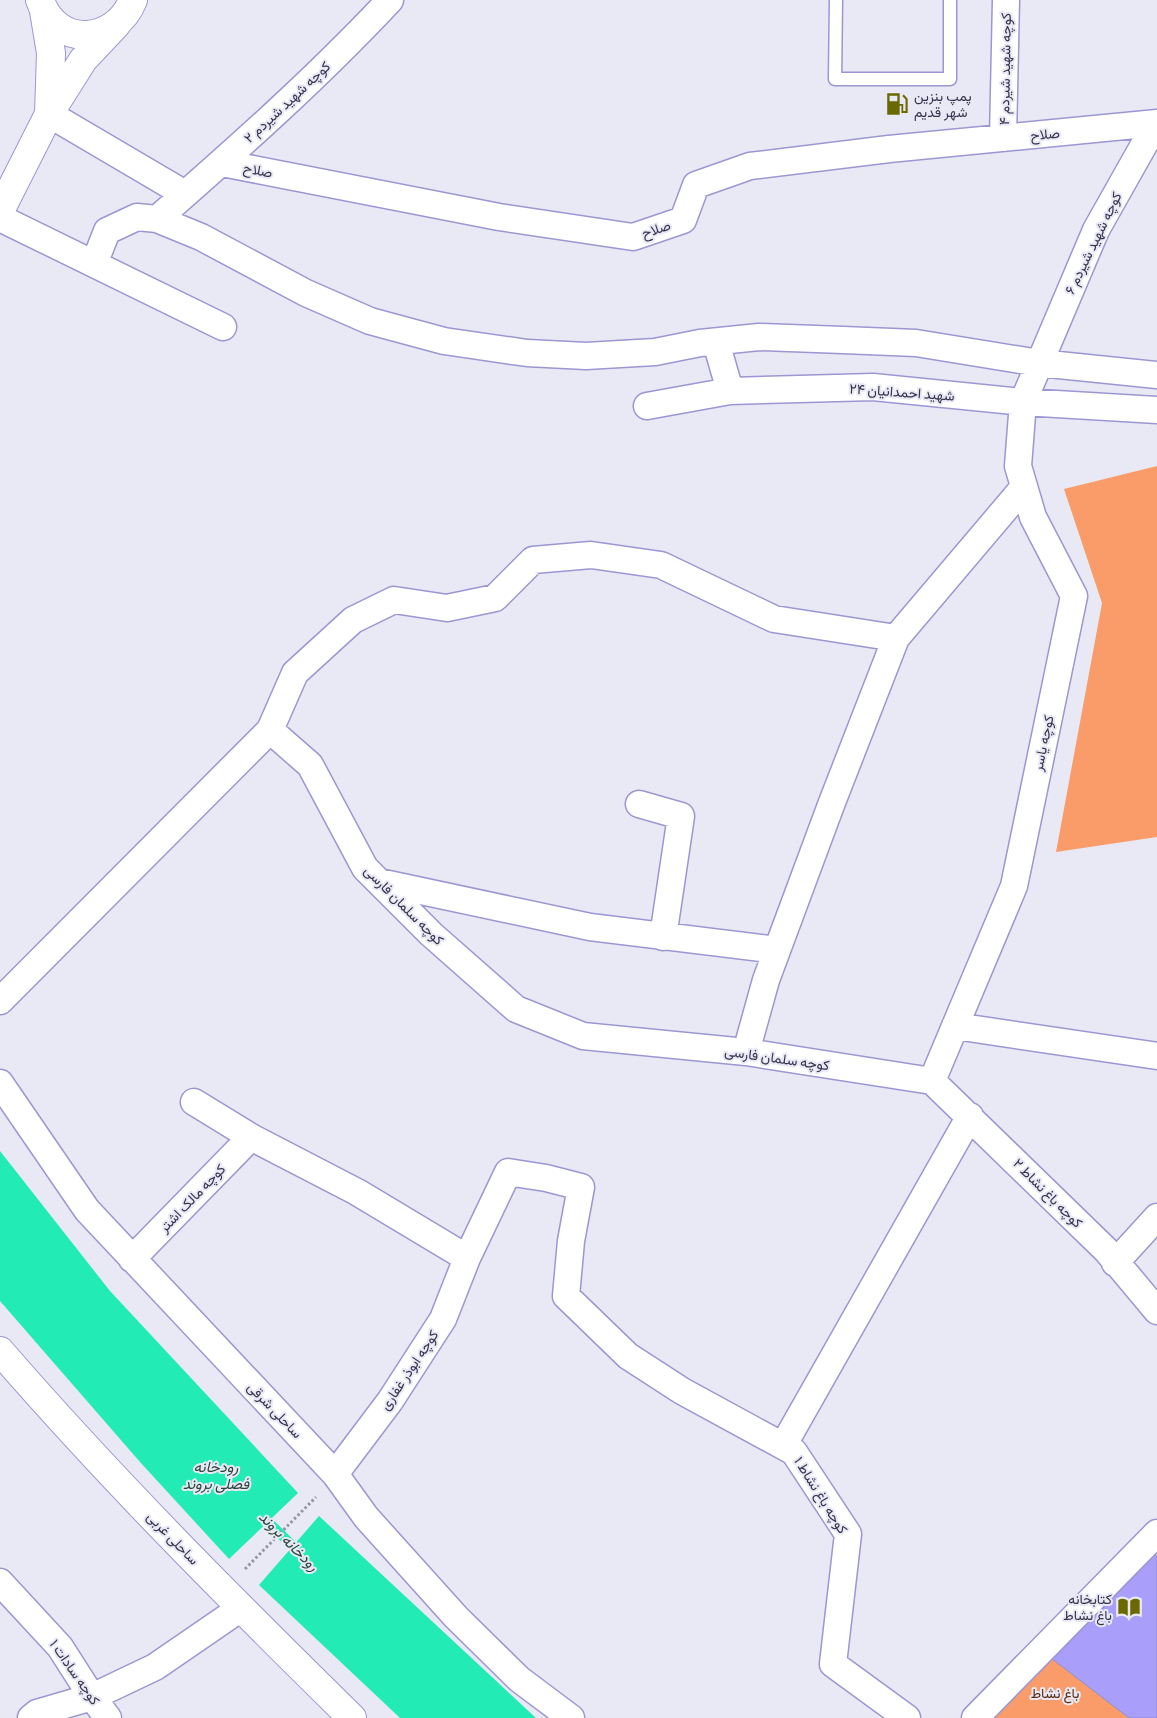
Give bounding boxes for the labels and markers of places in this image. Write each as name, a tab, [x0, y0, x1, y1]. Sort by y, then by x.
place label: پمپ بنزین شهر قدیم	[914, 87, 972, 121]
fuel station icon: پمپ بنزین شهر قدیم	[884, 91, 910, 117]
place label: کتابخانه باغ نشاط	[1063, 1590, 1112, 1626]
library icon: کتابخانه باغ نشاط	[1116, 1594, 1142, 1620]

